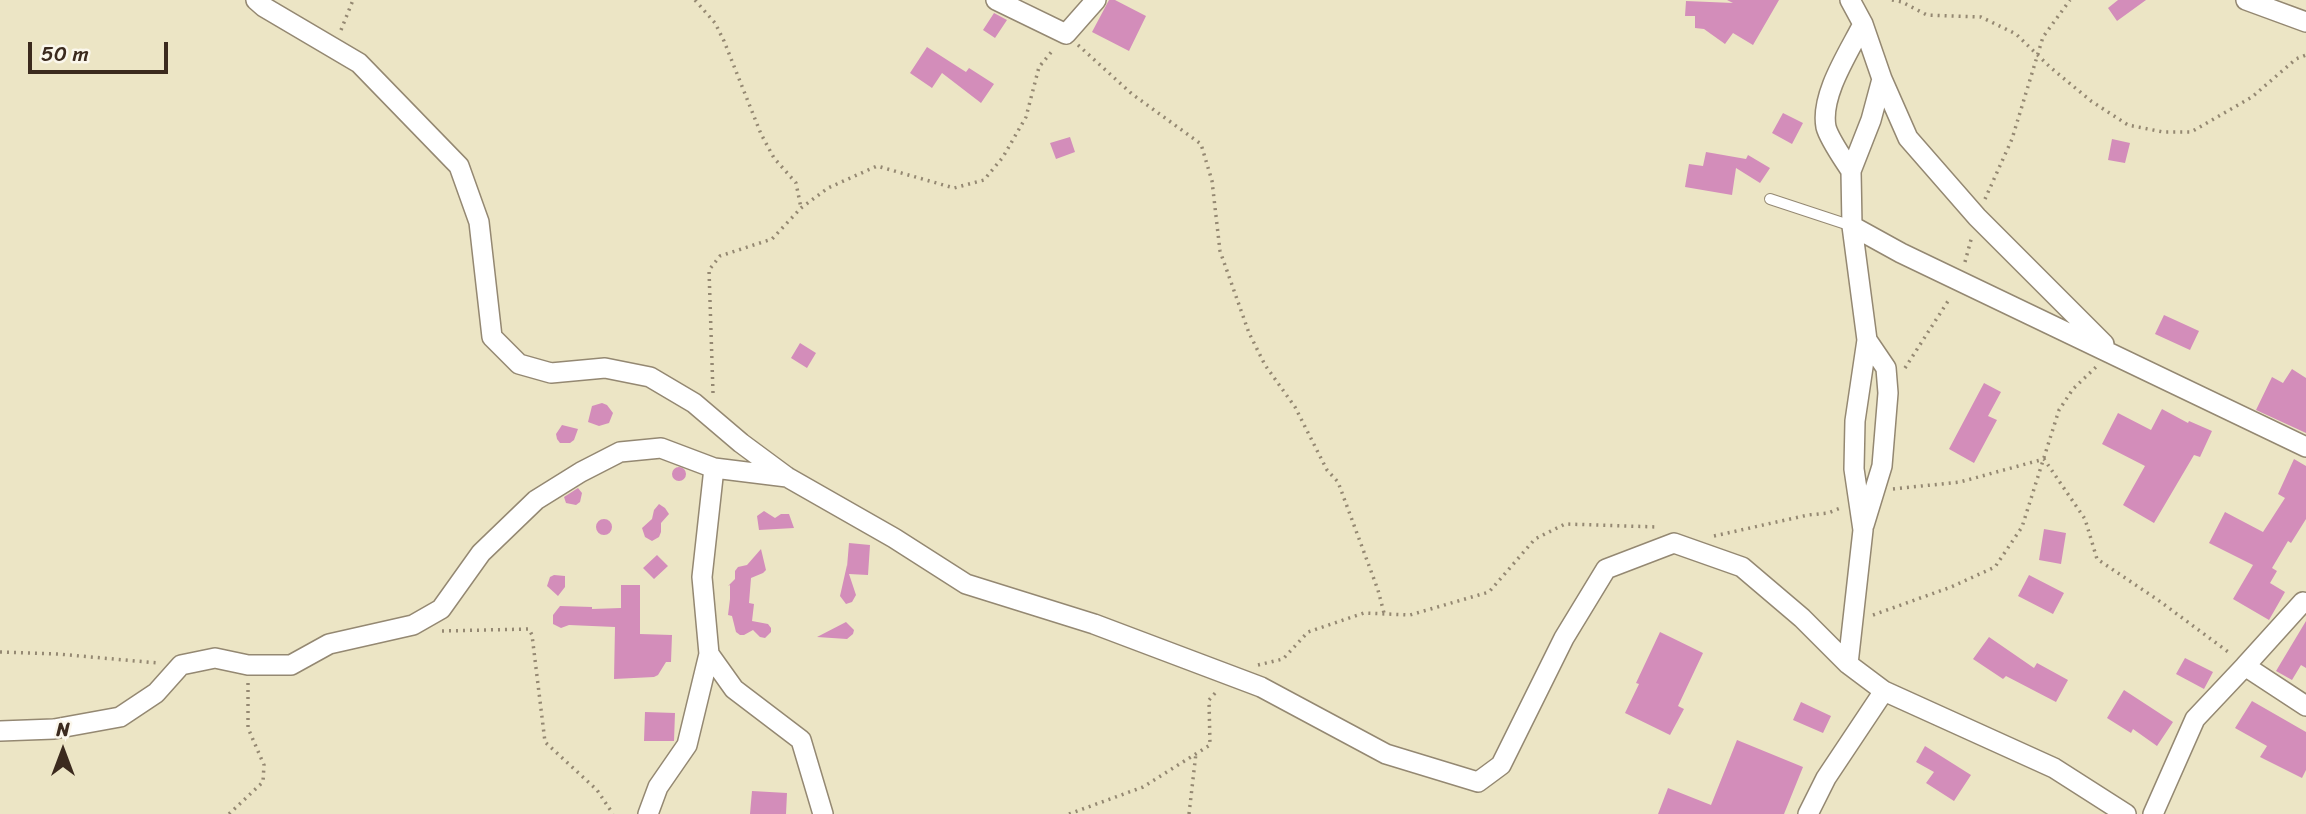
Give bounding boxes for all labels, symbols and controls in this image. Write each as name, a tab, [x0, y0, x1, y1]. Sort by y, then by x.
scale bar	[32, 28, 172, 72]
text: 50 m	[41, 35, 89, 73]
text: N	[56, 713, 70, 746]
north arrow	[28, 716, 98, 786]

